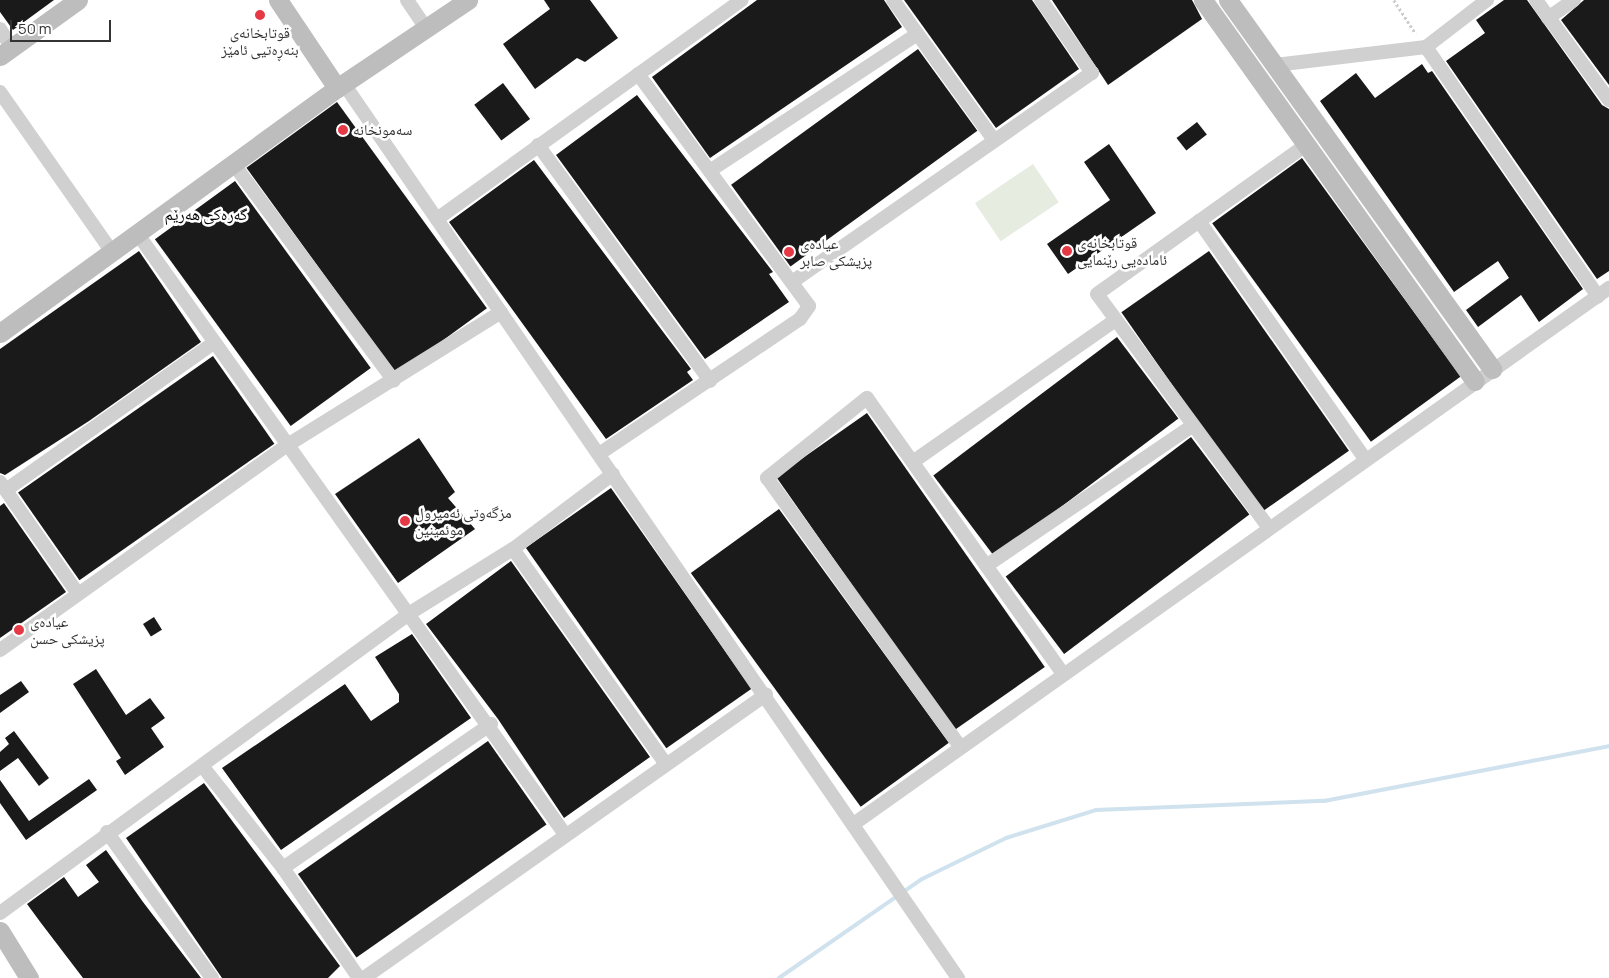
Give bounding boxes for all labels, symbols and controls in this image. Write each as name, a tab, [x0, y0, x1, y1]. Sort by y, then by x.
marker: قوتابخانەی بنەڕەتیی ئامێز	[254, 9, 266, 21]
scale bar	[12, 10, 114, 42]
text: 50 m	[18, 18, 52, 39]
place label: قوتابخانەی بنەڕەتیی ئامێز	[221, 23, 299, 58]
place label: سەمونخانە	[353, 121, 412, 139]
marker: سەمونخانە	[337, 124, 349, 136]
district label: گەرەکی هەرێم	[165, 204, 247, 224]
place label: قوتابخانەی ئامادەیی رێنمایی	[1077, 233, 1167, 268]
place label: عیادەی پزیشکی صابر	[800, 234, 872, 269]
marker: عیادەی پزیشکی صابر	[782, 245, 796, 259]
marker: قوتابخانەی ئامادەیی رێنمایی	[1061, 245, 1073, 257]
place label: مزگەوتی ئەمیرول موئمینین	[415, 503, 512, 538]
marker: مزگەوتی ئەمیرول موئمینین	[399, 515, 411, 527]
place label: عیادەی پزیشکی حسن	[30, 612, 105, 647]
marker: عیادەی پزیشکی حسن	[12, 623, 26, 637]

